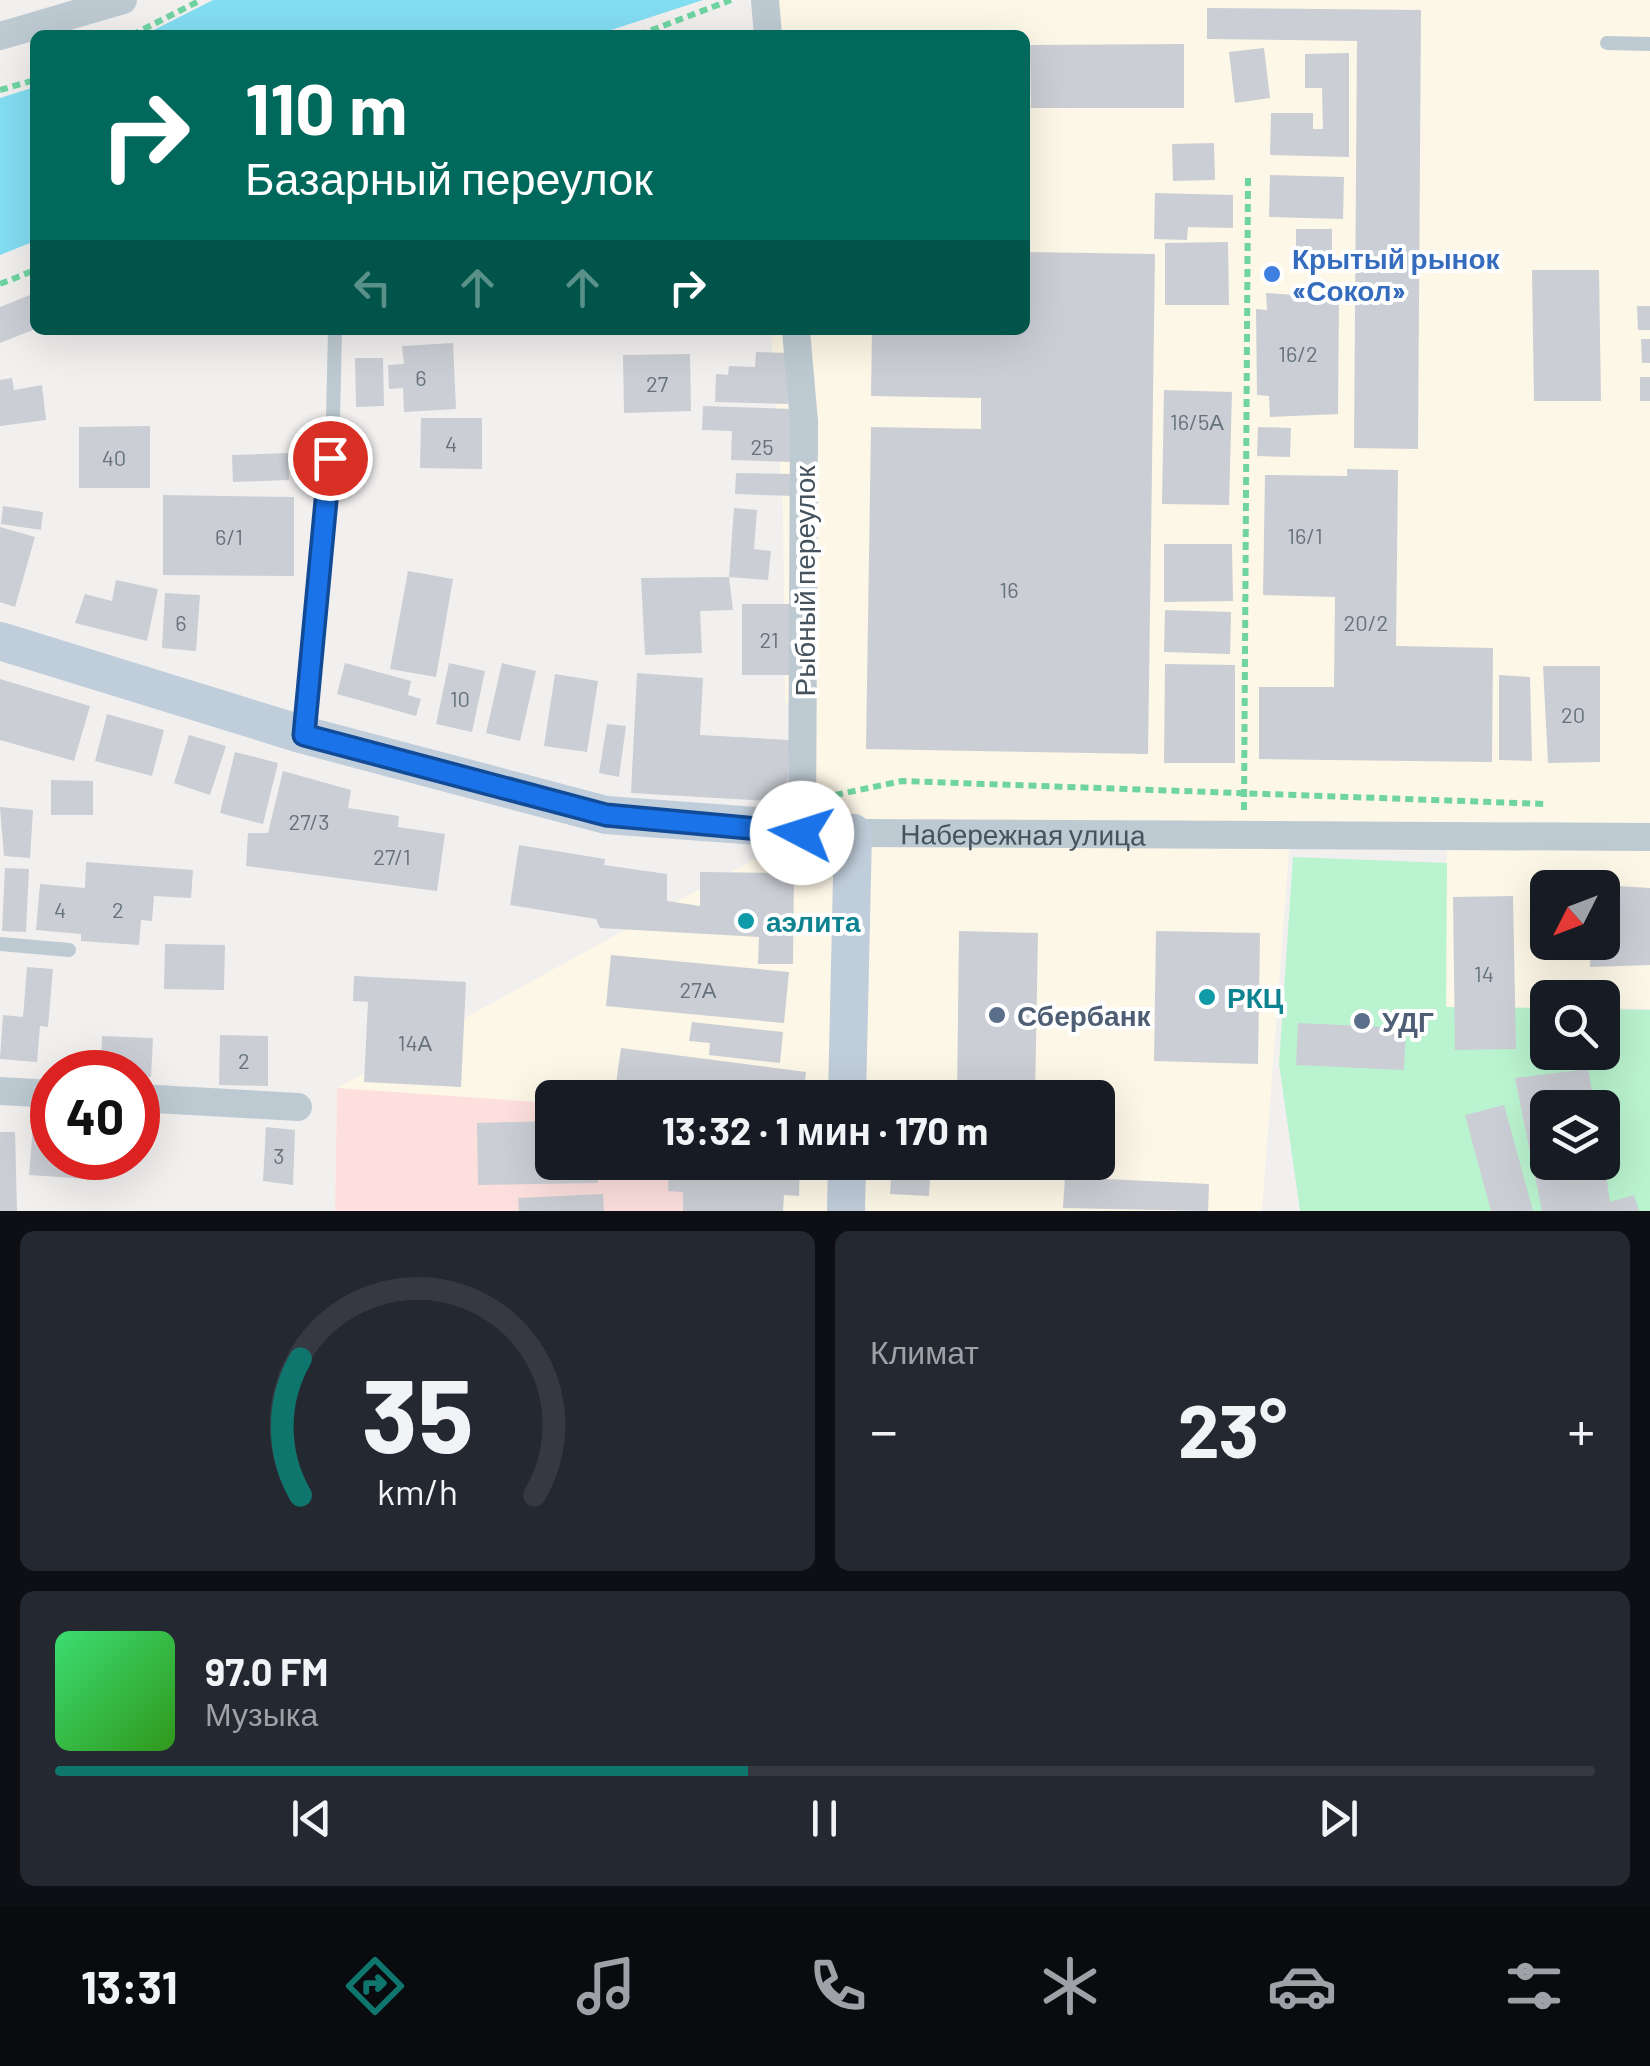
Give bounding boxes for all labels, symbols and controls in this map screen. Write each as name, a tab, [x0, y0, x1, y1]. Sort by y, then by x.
text: 110 m	[245, 65, 407, 149]
icon: right	[80, 70, 210, 200]
text: Базарный переулок	[245, 150, 653, 204]
place label: Крытый рынок «Сокол»	[1292, 241, 1501, 307]
icon: left	[345, 260, 400, 315]
icon: ahead	[450, 260, 505, 315]
icon: ahead	[555, 260, 610, 315]
icon: right	[660, 260, 715, 315]
marker: Крытый рынок «Сокол»	[1261, 263, 1283, 285]
house number: 16/2	[1278, 340, 1318, 366]
house number: 6	[415, 364, 427, 390]
house number: 27	[646, 370, 668, 396]
house number: 16/5А	[1170, 408, 1224, 434]
pin	[288, 416, 373, 501]
house number: 4	[445, 430, 457, 456]
icon: arrive	[303, 431, 358, 486]
house number: 25	[750, 433, 774, 459]
house number: 40	[102, 444, 126, 470]
street label: Рыбный переулок	[787, 465, 821, 697]
house number: 16/1	[1287, 522, 1323, 548]
house number: 6/1	[215, 523, 243, 549]
house number: 16	[999, 576, 1019, 602]
house number: 6	[175, 609, 187, 635]
house number: 20/2	[1344, 609, 1388, 635]
house number: 21	[759, 626, 779, 652]
house number: 10	[450, 685, 470, 711]
house number: 20	[1561, 701, 1585, 727]
position arrow	[750, 781, 854, 885]
house number: 27/3	[288, 808, 330, 834]
street label: Набережная улица	[900, 816, 1146, 851]
house number: 27/1	[373, 843, 411, 869]
north arrow	[1530, 870, 1620, 960]
map controls	[1530, 870, 1620, 1180]
house number: 4	[54, 896, 66, 922]
house number: 2	[112, 896, 124, 922]
place label: аэлита	[766, 904, 861, 938]
marker: аэлита	[735, 910, 757, 932]
house number: 14	[1474, 960, 1494, 986]
house number: 27А	[680, 976, 717, 1002]
place label: РКЦ	[1227, 980, 1284, 1014]
button: search	[1530, 980, 1620, 1070]
marker: РКЦ	[1196, 986, 1218, 1008]
place label: Сбербанк	[1017, 998, 1152, 1032]
marker: Сбербанк	[986, 1004, 1008, 1026]
place label: УДГ	[1382, 1004, 1434, 1038]
marker: УДГ	[1351, 1010, 1373, 1032]
house number: 14А	[398, 1029, 433, 1055]
house number: 2	[238, 1047, 250, 1073]
speed limit sign: 40	[30, 1050, 160, 1180]
button: layers	[1530, 1090, 1620, 1180]
text: 13:32 · 1 мин · 170 m	[662, 1107, 988, 1153]
house number: 3	[273, 1142, 285, 1168]
text: Климат	[870, 1332, 979, 1370]
text: 35	[361, 1349, 474, 1474]
text: 23°	[1178, 1383, 1287, 1473]
text: −	[870, 1396, 898, 1462]
text: +	[1567, 1396, 1595, 1462]
text: km/h	[377, 1469, 458, 1512]
text: 97.0 FM	[205, 1648, 329, 1694]
text: Музыка	[205, 1694, 318, 1732]
icon: previous	[284, 1791, 339, 1846]
icon: pause	[797, 1791, 852, 1846]
icon: next	[1311, 1791, 1366, 1846]
icon: directions	[340, 1951, 410, 2021]
icon: music	[571, 1951, 641, 2021]
icon: phone	[803, 1951, 873, 2021]
icon: climate	[1035, 1951, 1105, 2021]
icon: car	[1267, 1951, 1337, 2021]
icon: filters	[1499, 1951, 1569, 2021]
text: 13:31	[81, 1959, 178, 2013]

